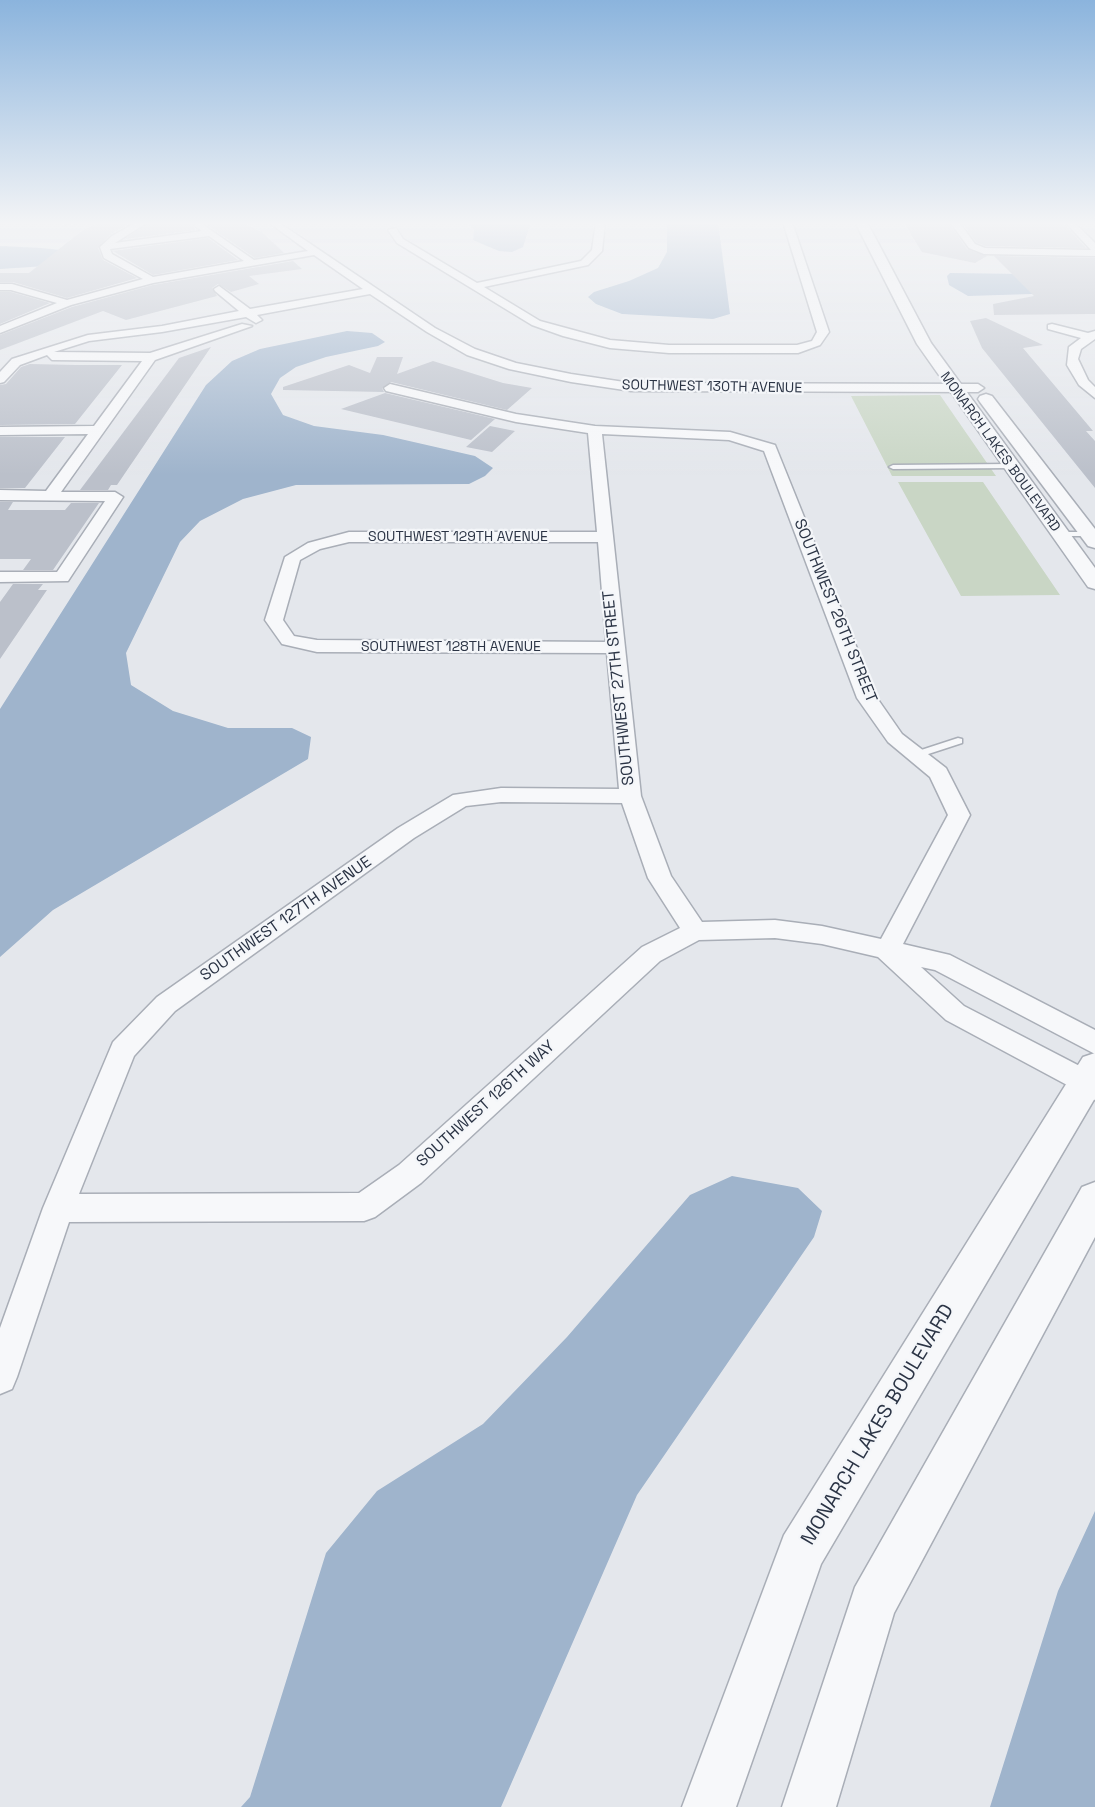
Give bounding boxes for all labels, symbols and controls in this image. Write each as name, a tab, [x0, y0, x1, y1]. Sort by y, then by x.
street label: MONARCH LAKES BOULEVARD	[936, 369, 1064, 535]
street label: SOUTHWEST 130TH AVENUE	[622, 377, 802, 397]
street label: SOUTHWEST 26TH STREET	[789, 516, 881, 706]
street label: SOUTHWEST 129TH AVENUE	[368, 529, 548, 545]
street label: SOUTHWEST 27TH STREET	[599, 590, 639, 786]
street label: SOUTHWEST 128TH AVENUE	[361, 639, 541, 655]
street label: SOUTHWEST 127TH AVENUE	[197, 852, 375, 986]
street label: SOUTHWEST 126TH WAY	[413, 1037, 559, 1171]
street label: MONARCH LAKES BOULEVARD	[796, 1300, 960, 1550]

